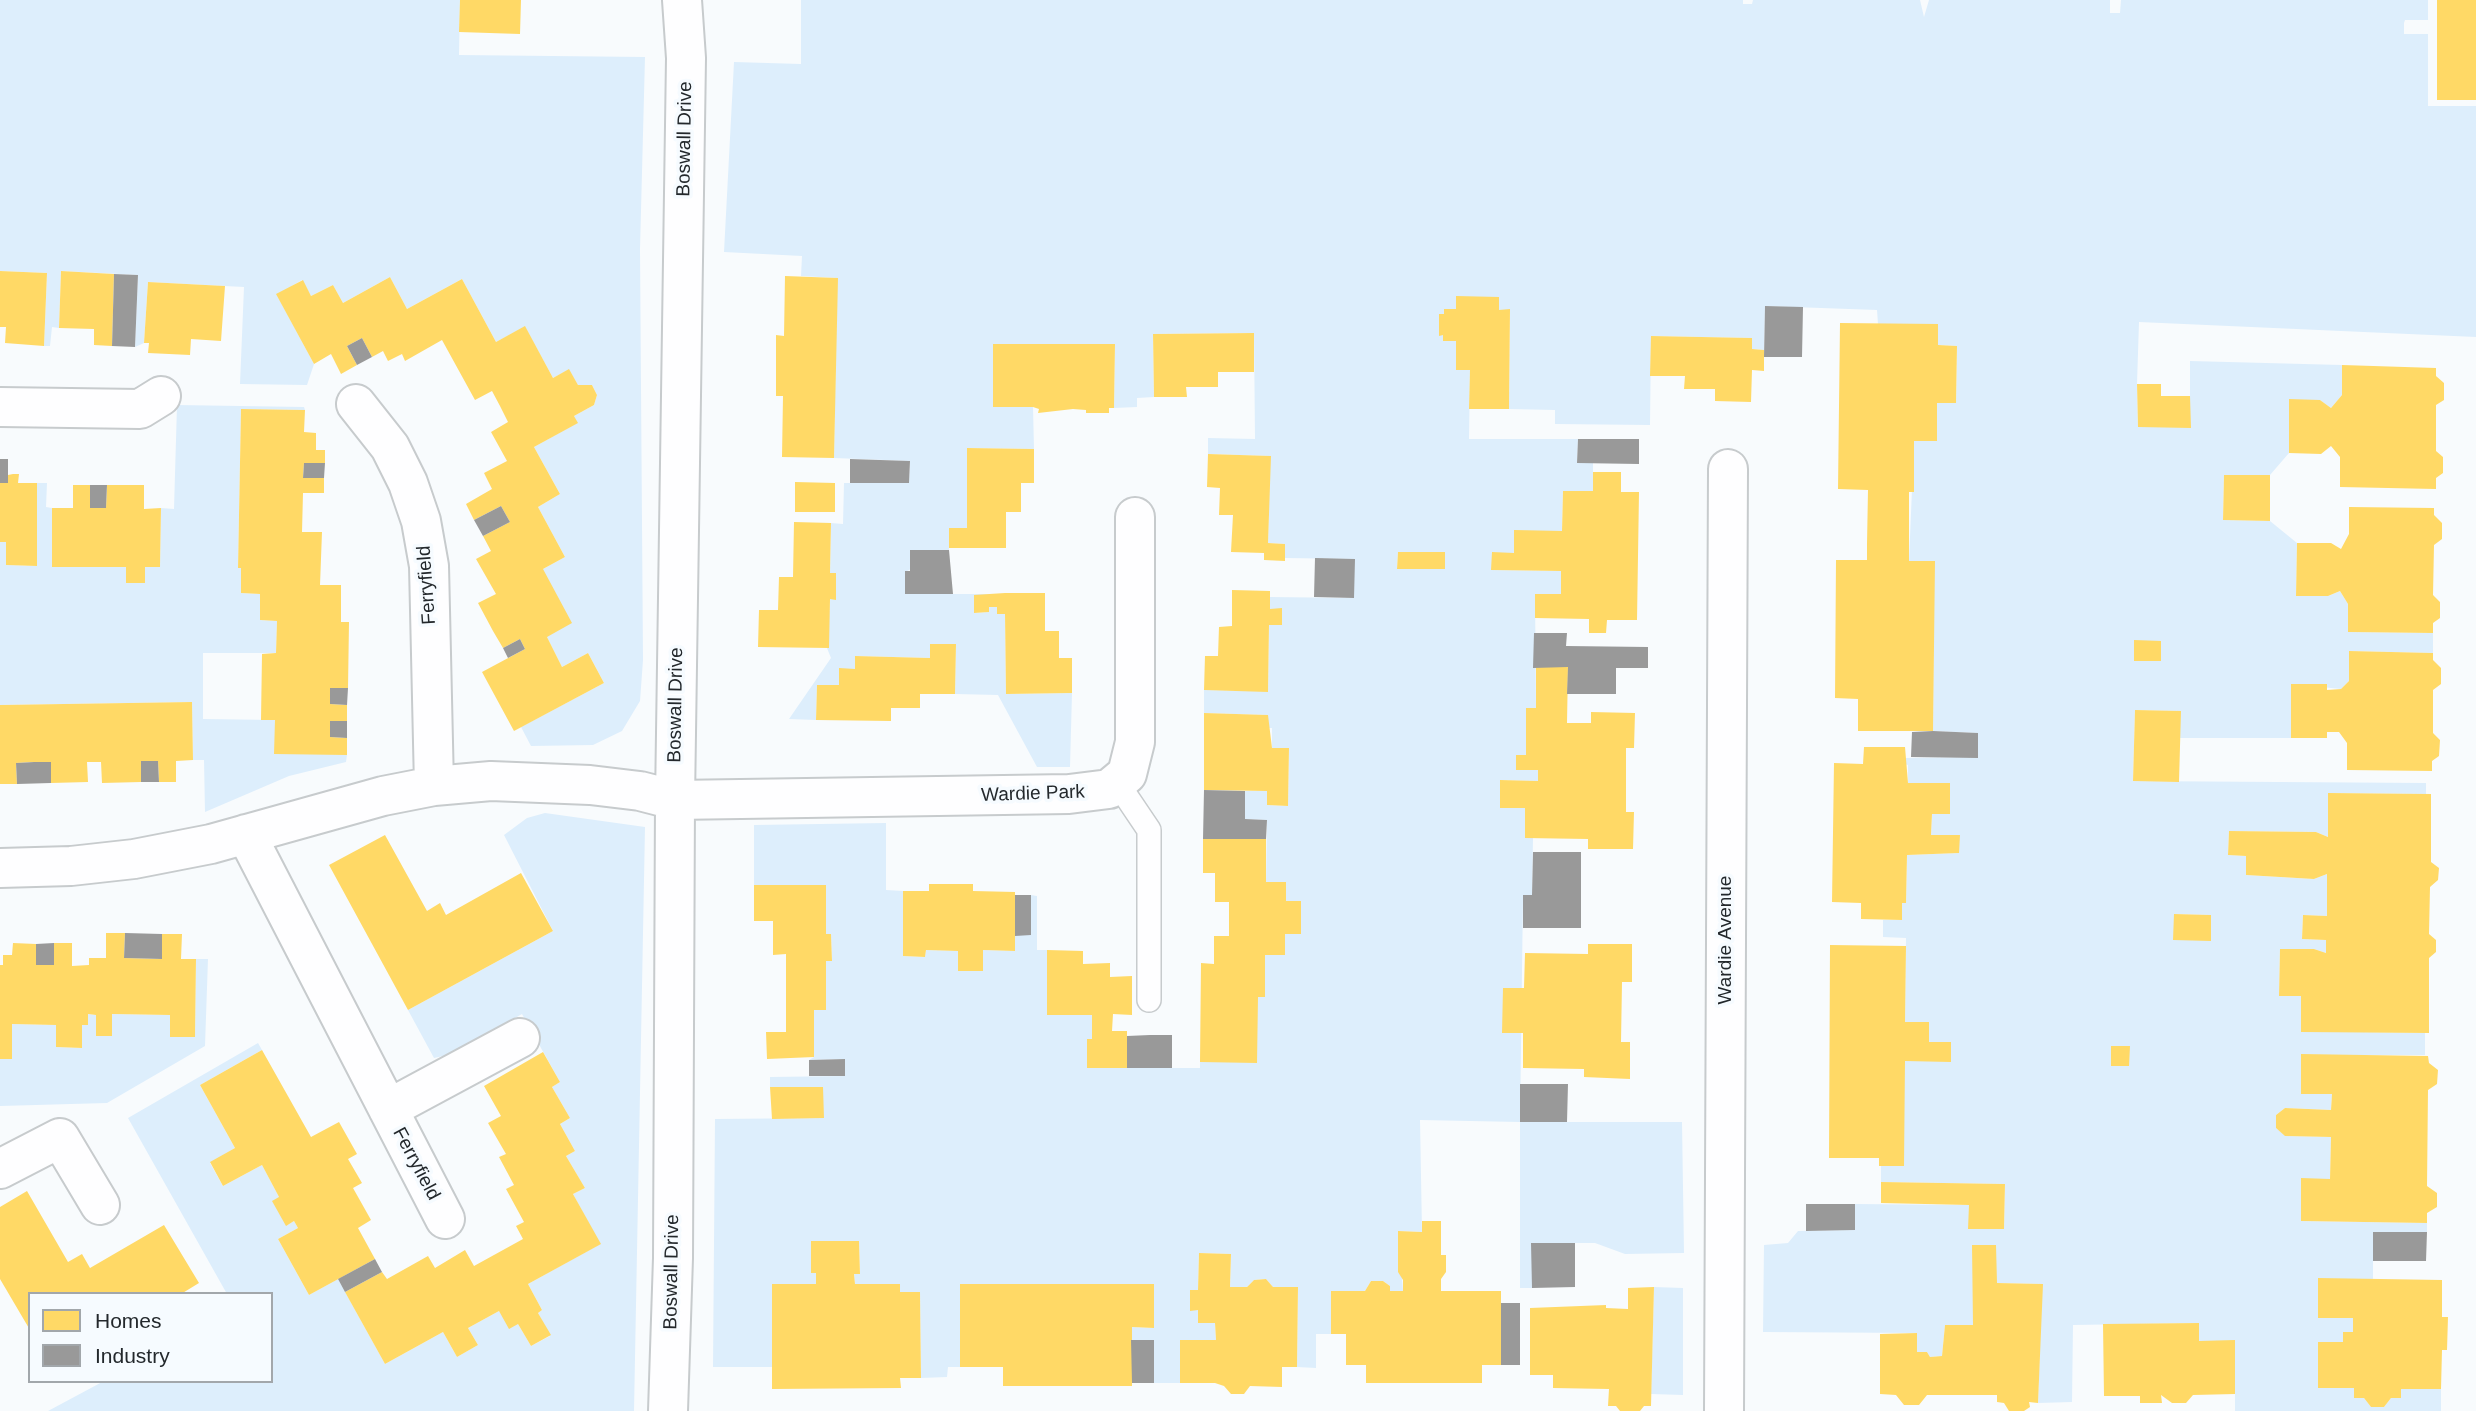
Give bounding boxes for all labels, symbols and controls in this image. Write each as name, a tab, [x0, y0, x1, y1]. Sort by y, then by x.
street label: Boswall Drive	[673, 81, 697, 197]
street label: Ferryfield	[413, 545, 441, 625]
street label: Boswall Drive	[664, 647, 688, 763]
street label: Wardie Park	[981, 781, 1085, 807]
street label: Wardie Avenue	[1715, 876, 1737, 1004]
street label: Ferryfield	[387, 1124, 445, 1204]
street label: Boswall Drive	[660, 1214, 684, 1330]
legend	[28, 1292, 273, 1383]
text: Homes	[95, 1309, 162, 1332]
text: Industry	[95, 1344, 170, 1367]

